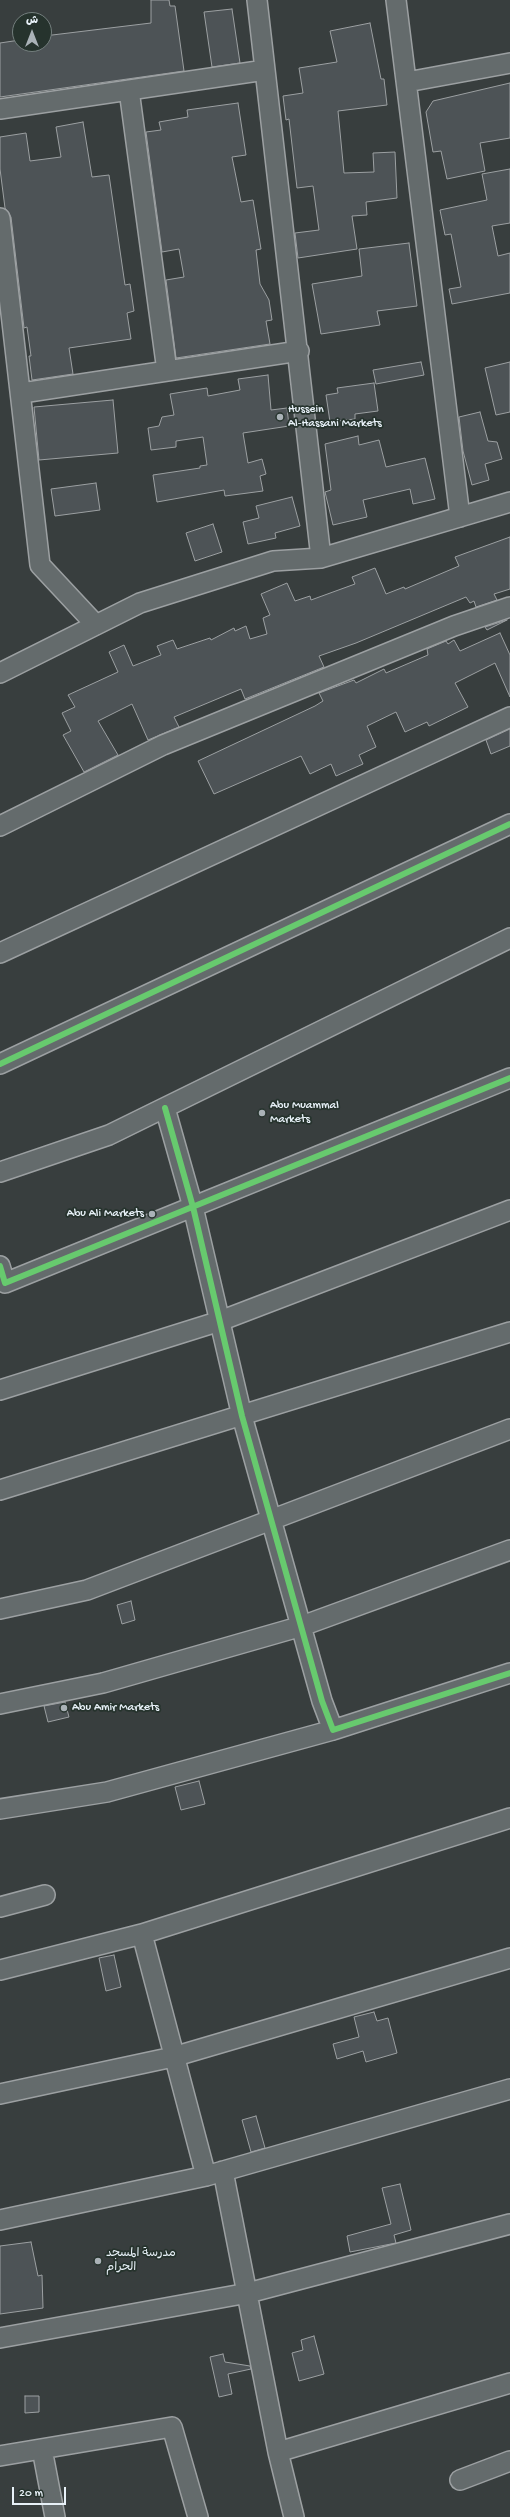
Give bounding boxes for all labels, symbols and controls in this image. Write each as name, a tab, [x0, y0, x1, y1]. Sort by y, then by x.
north arrow	[12, 12, 52, 52]
text: ش	[26, 15, 38, 27]
place label: Hussein Al-Hassani Markets	[288, 403, 382, 431]
marker: Hussein Al-Hassani Markets	[275, 412, 285, 422]
place label: Abu Muammal Markets	[270, 1099, 339, 1127]
marker: Abu Muammal Markets	[257, 1108, 267, 1118]
place label: Abu Ali Markets	[67, 1207, 144, 1221]
marker: Abu Ali Markets	[147, 1209, 157, 1219]
place label: Abu Amir Markets	[72, 1701, 159, 1715]
marker: Abu Amir Markets	[59, 1703, 69, 1713]
place label: مدرسة المسجد الحرام	[106, 2247, 176, 2275]
marker: مدرسة المسجد الحرام	[93, 2256, 103, 2266]
scale bar	[14, 2479, 68, 2505]
text: 20 m	[19, 2487, 43, 2501]

